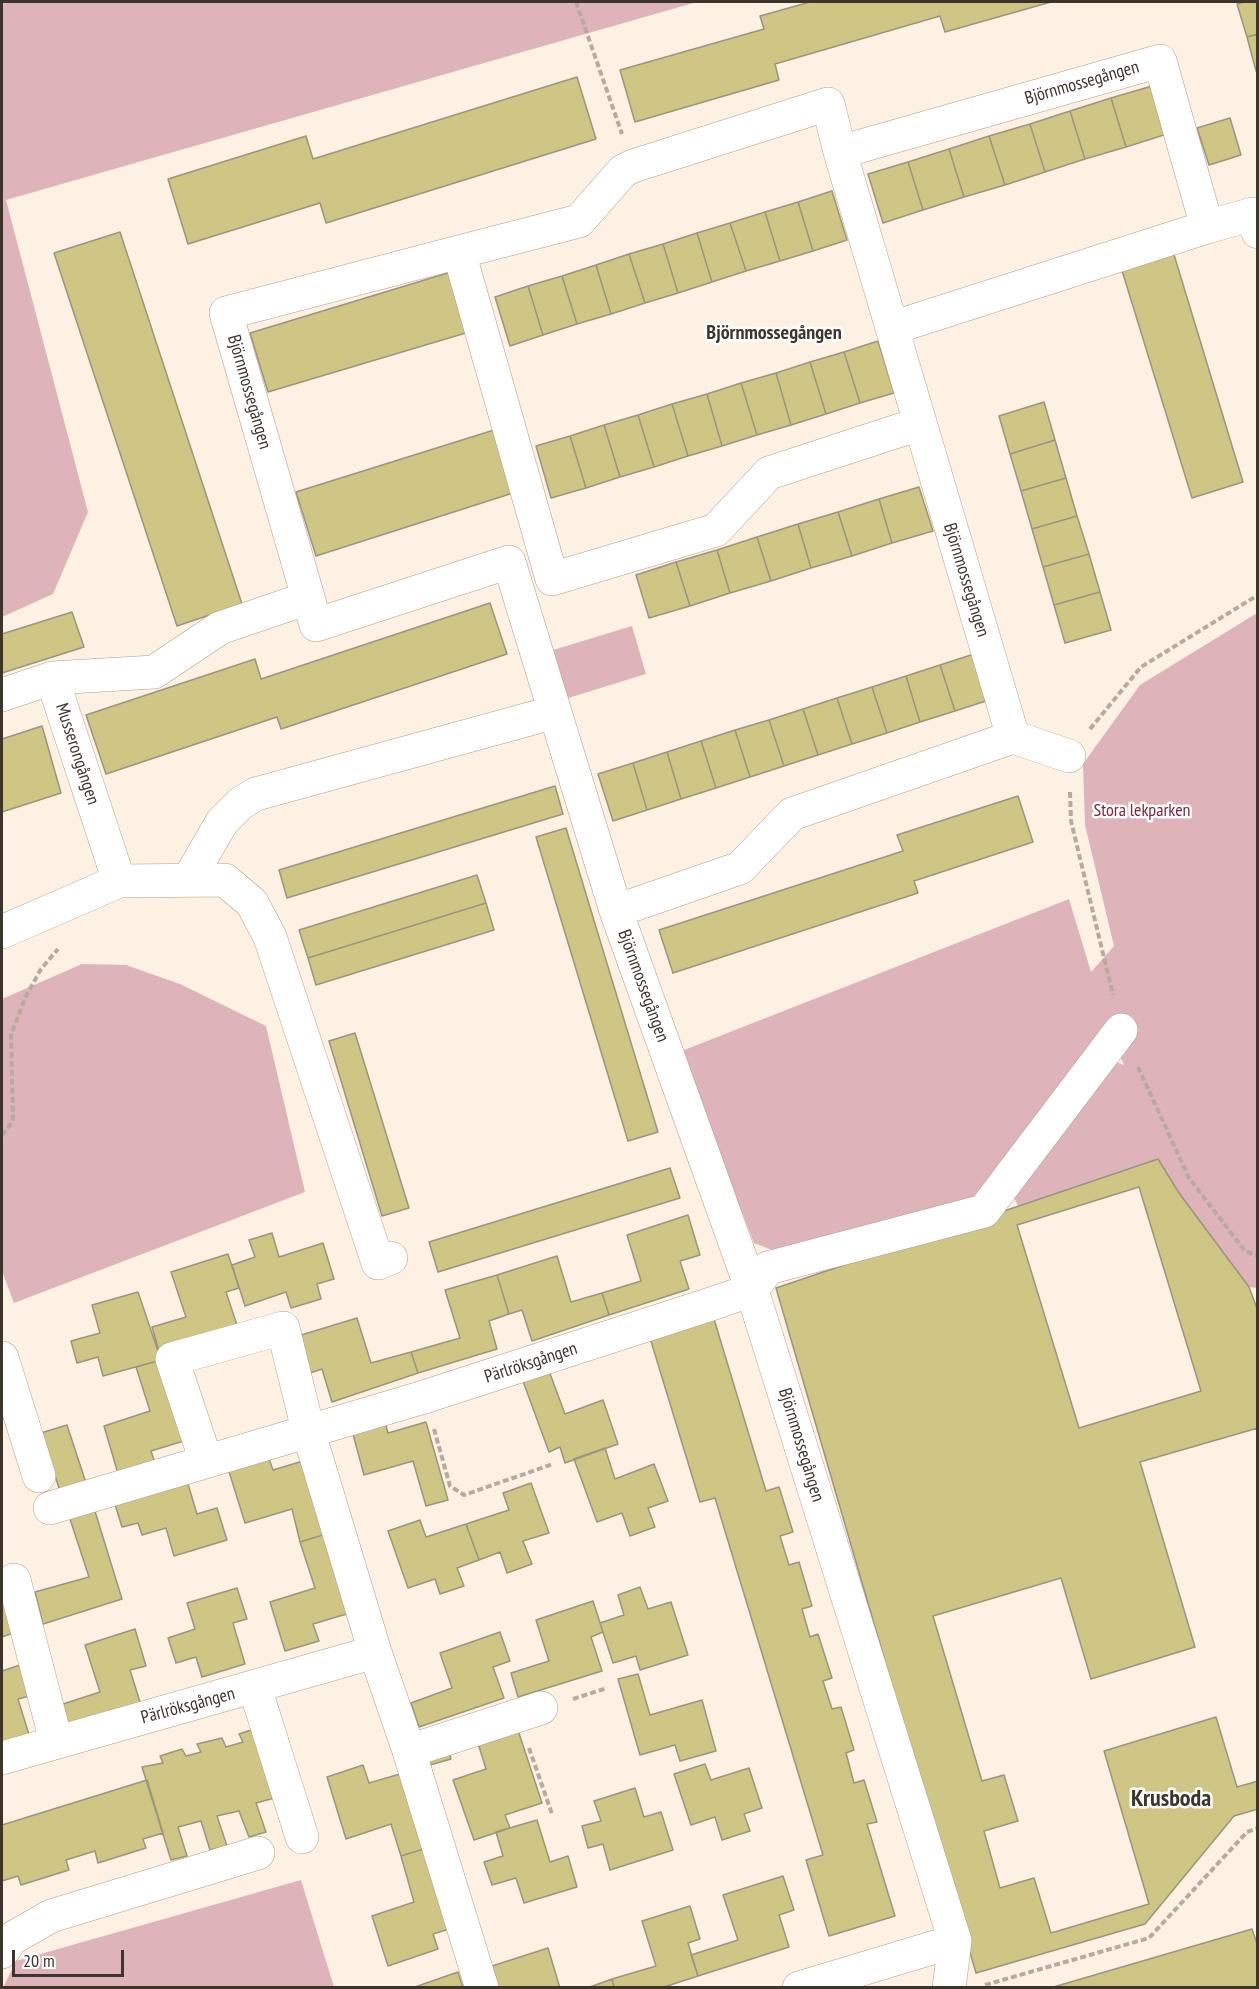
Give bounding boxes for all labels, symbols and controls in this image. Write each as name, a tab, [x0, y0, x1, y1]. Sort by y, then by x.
street label: Björnmossegången	[1022, 56, 1142, 110]
district label: Björnmossegången	[706, 321, 842, 345]
street label: Björnmossegången	[222, 332, 276, 452]
street label: Björnmossegången	[938, 520, 994, 640]
street label: Musserongången	[50, 701, 104, 807]
park label: Stora lekparken	[1094, 800, 1190, 822]
street label: Björnmossegången	[613, 927, 673, 1045]
street label: Pärlröksgången	[482, 1338, 580, 1388]
street label: Björnmossegången	[773, 1385, 829, 1505]
street label: Pärlröksgången	[139, 1683, 237, 1729]
district label: Krusboda	[1131, 1785, 1211, 1813]
scale bar	[15, 1938, 128, 1976]
text: 20 m	[23, 1949, 55, 1972]

